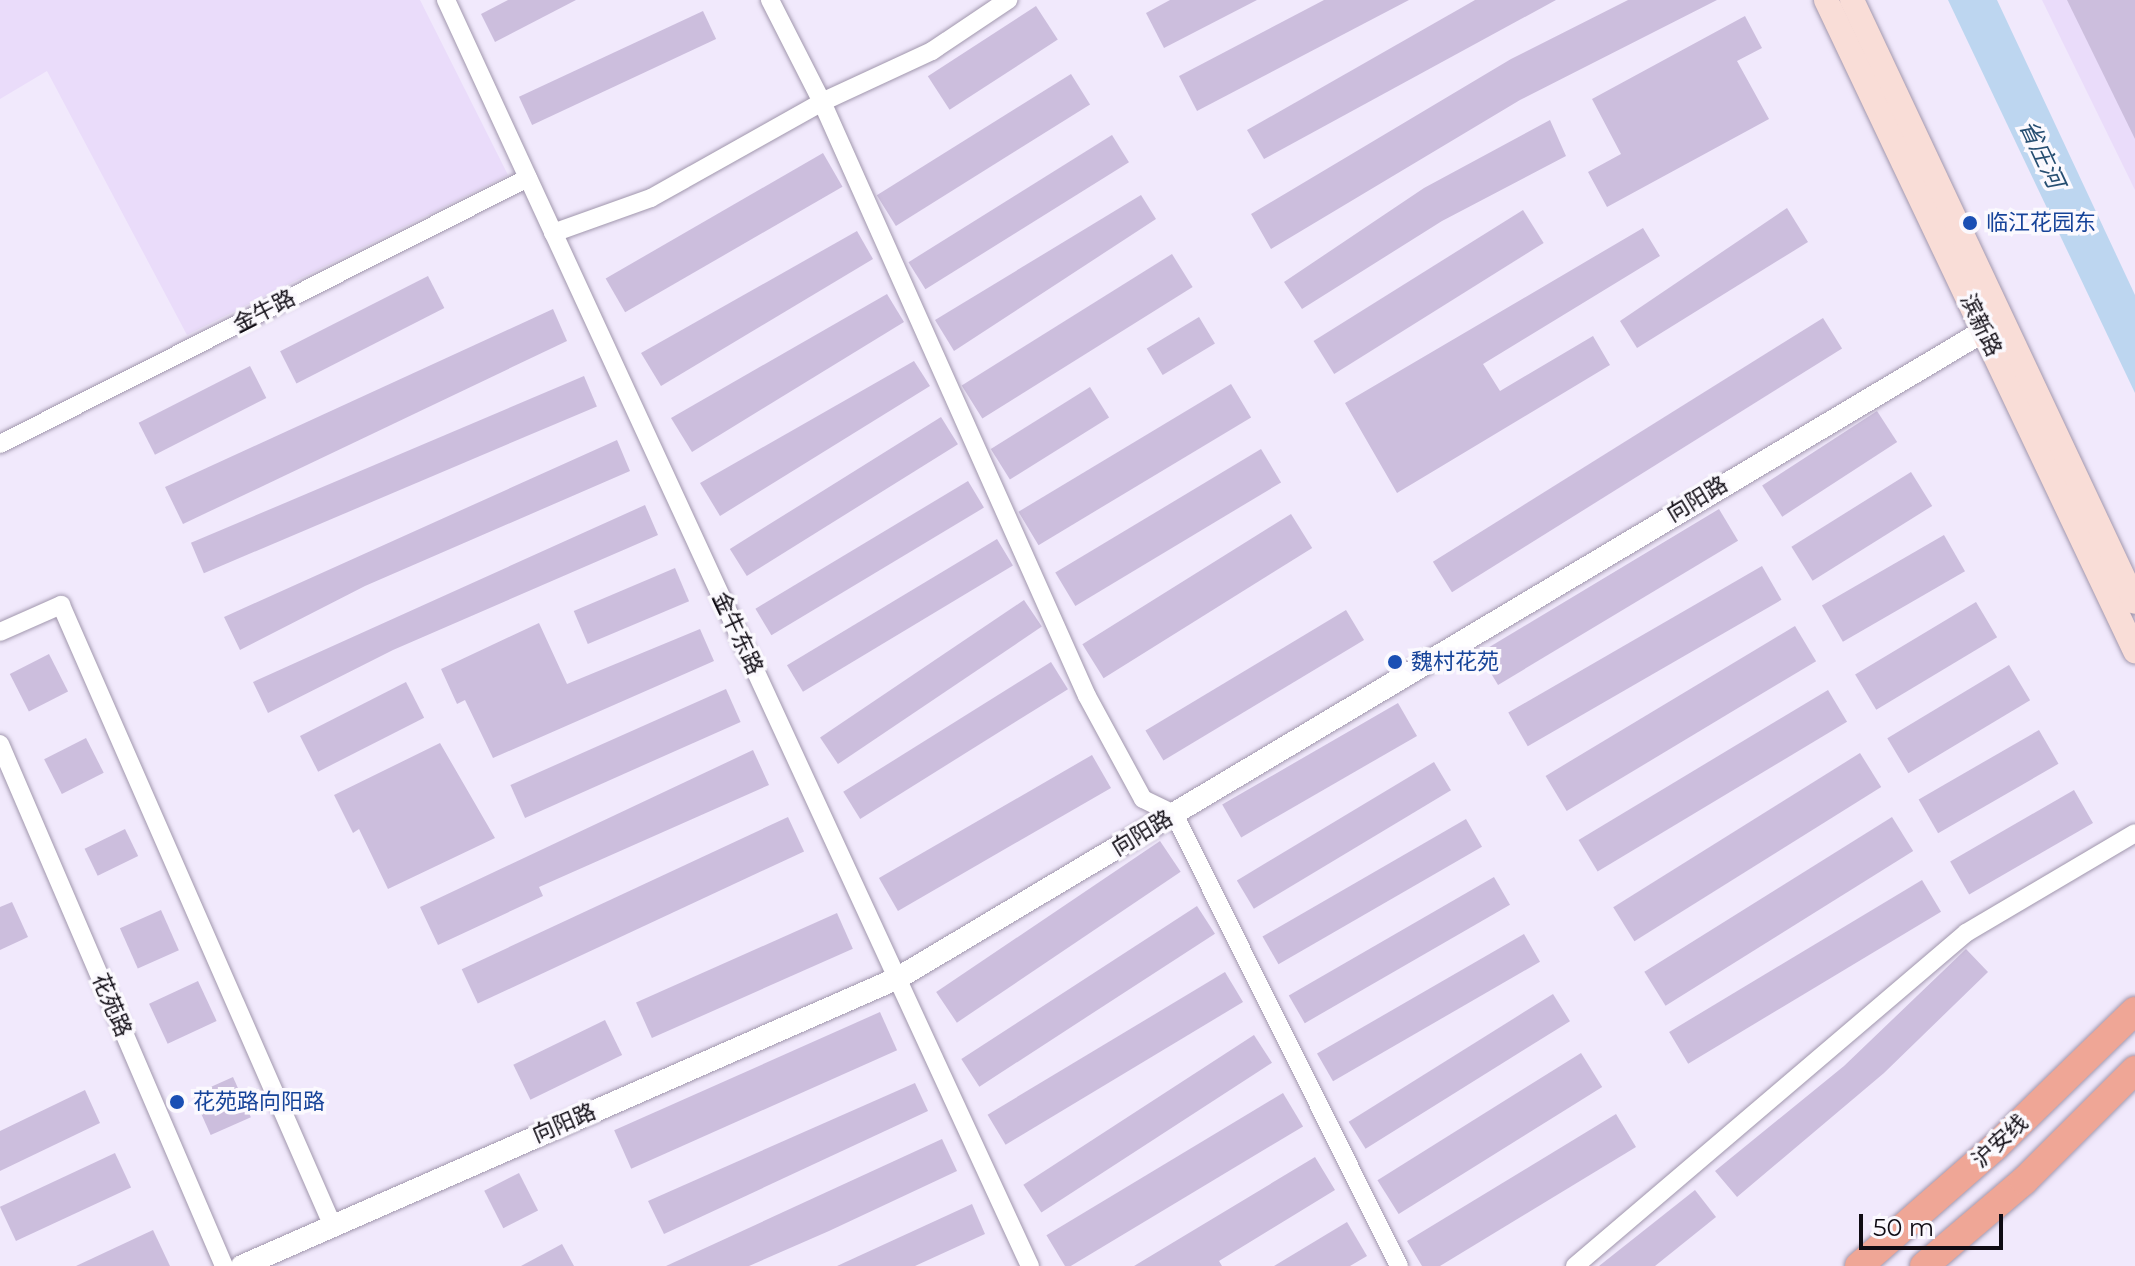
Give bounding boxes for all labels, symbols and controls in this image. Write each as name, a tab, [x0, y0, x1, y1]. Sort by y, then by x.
water label: 省庄河	[2014, 115, 2070, 193]
place label: 临江花园东	[1986, 210, 2096, 236]
marker: 临江花园东	[1961, 214, 1979, 232]
street label: 金牛路	[229, 284, 299, 338]
street label: 滨新路	[1955, 290, 2007, 360]
street label: 向阳路	[1662, 471, 1732, 527]
street label: 金牛东路	[707, 588, 769, 678]
place label: 魏村花苑	[1411, 649, 1499, 675]
marker: 魏村花苑	[1386, 653, 1404, 671]
street label: 向阳路	[1107, 805, 1177, 861]
street label: 花苑路	[87, 969, 137, 1041]
place label: 花苑路向阳路	[193, 1089, 325, 1115]
marker: 花苑路向阳路	[168, 1093, 186, 1111]
street label: 向阳路	[528, 1098, 600, 1148]
street label: 沪安线	[1967, 1109, 2033, 1173]
scale bar	[1863, 1198, 2007, 1248]
text: 50 m	[1873, 1213, 1934, 1242]

